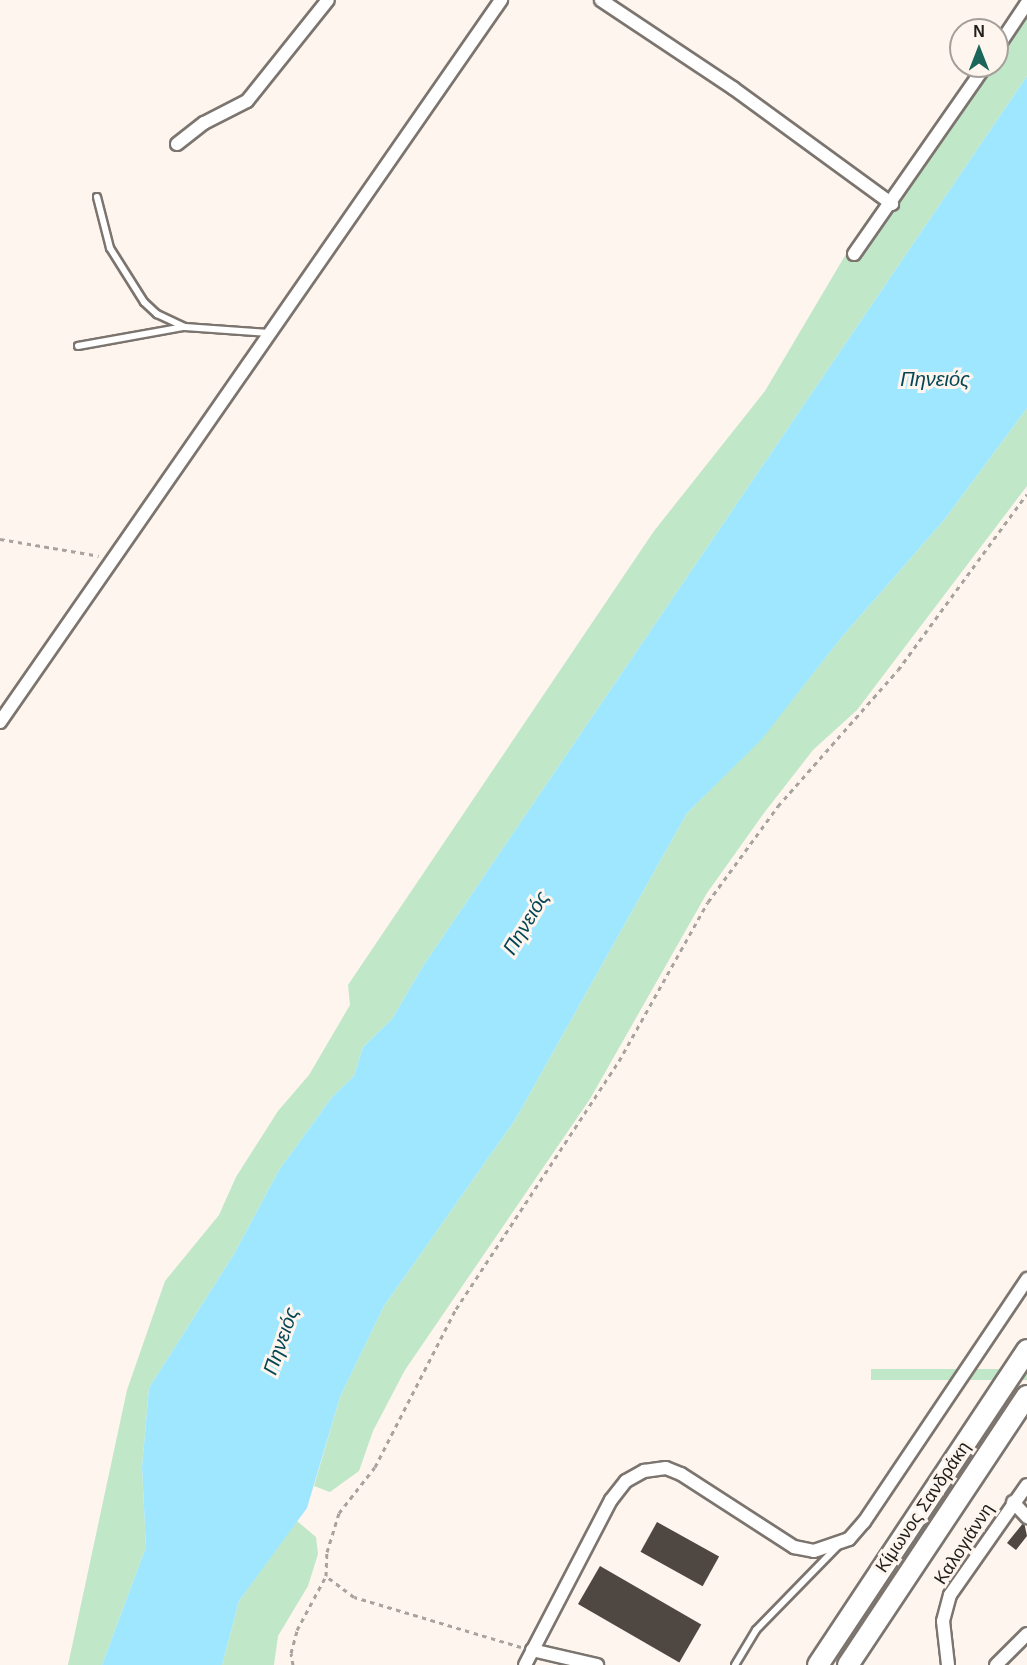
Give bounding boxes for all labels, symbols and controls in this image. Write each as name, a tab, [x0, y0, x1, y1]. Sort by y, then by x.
north arrow	[949, 18, 1009, 78]
text: N	[973, 23, 985, 40]
water label: Πηνειός	[900, 367, 970, 391]
water label: Πηνειός	[498, 887, 554, 959]
water label: Πηνειός	[258, 1304, 304, 1378]
street label: Κίμωνος Σανδράκη	[871, 1437, 975, 1577]
street label: Καλογιάννη	[930, 1499, 998, 1589]

